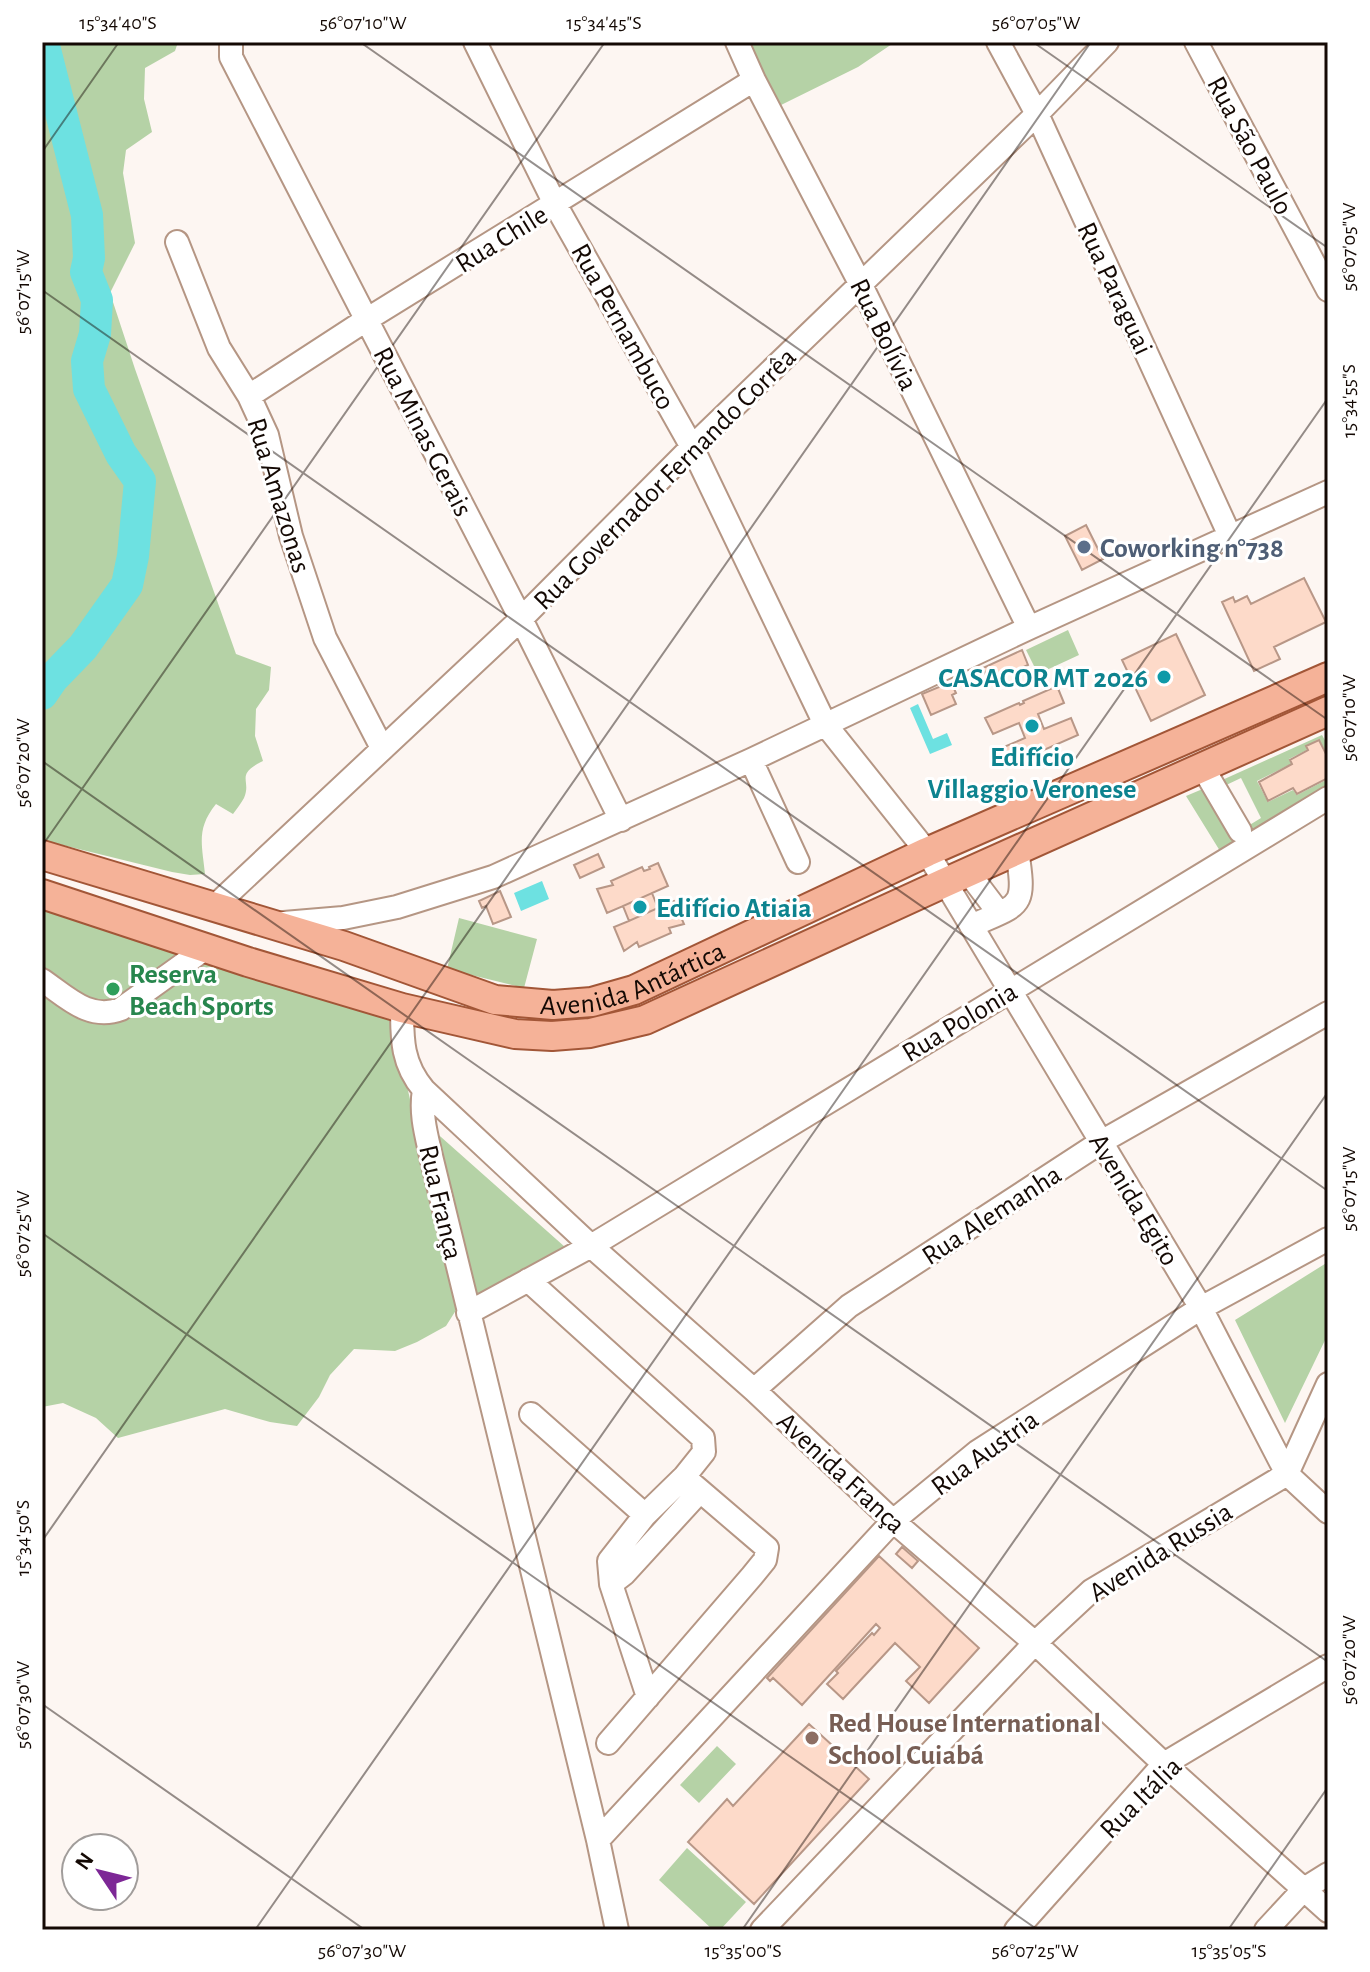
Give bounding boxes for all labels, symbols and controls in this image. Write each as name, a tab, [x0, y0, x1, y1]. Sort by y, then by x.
text: 15°34'40"S	[79, 13, 157, 33]
text: 56°07'10"W	[319, 13, 407, 33]
text: 15°34'45"S	[566, 13, 642, 33]
text: 56°07'05"W	[992, 13, 1080, 33]
street label: Rua São Paulo	[1201, 72, 1297, 220]
street label: Rua Chile	[451, 201, 553, 279]
text: 56°07'05"W	[1339, 203, 1359, 291]
street label: Rua Paraguai	[1071, 218, 1157, 359]
street label: Rua Pernambuco	[565, 239, 679, 415]
text: 56°07'15"W	[13, 249, 33, 334]
street label: Rua Bolívia	[844, 275, 922, 395]
street label: Rua Minas Gerais	[368, 343, 477, 521]
street label: Rua Governador Fernando Corrêa	[529, 343, 802, 616]
text: 15°34'55"S	[1339, 364, 1359, 438]
street label: Rua Amazonas	[241, 415, 315, 576]
place label: Coworking n°738	[1100, 535, 1284, 563]
marker: Coworking n°738	[1075, 538, 1093, 556]
place label: CASACOR MT 2026	[938, 665, 1148, 693]
marker: CASACOR MT 2026	[1155, 668, 1173, 686]
text: 56°07'10"W	[1339, 674, 1359, 762]
marker: Edifício Villaggio Veronese	[1023, 717, 1041, 735]
text: 56°07'20"W	[13, 718, 33, 808]
place label: Edifício Villaggio Veronese	[927, 744, 1137, 804]
place label: Edifício Atiaia	[656, 895, 812, 923]
marker: Edifício Atiaia	[631, 898, 649, 916]
street label: Avenida Antártica	[539, 937, 730, 1021]
place label: Reserva Beach Sports	[129, 961, 274, 1021]
street label: Rua Polonia	[898, 978, 1022, 1068]
marker: Reserva Beach Sports	[104, 980, 122, 998]
street label: Avenida Egito	[1083, 1129, 1183, 1271]
street label: Rua França	[413, 1142, 467, 1263]
text: 56°07'15"W	[1339, 1146, 1359, 1231]
street label: Rua Alemanha	[917, 1160, 1067, 1271]
text: 56°07'25"W	[13, 1190, 33, 1278]
street label: Rua Austria	[926, 1406, 1044, 1502]
street label: Avenida França	[771, 1407, 910, 1540]
street label: Avenida Russia	[1085, 1498, 1238, 1608]
text: 15°34'50"S	[13, 1500, 33, 1576]
text: 56°07'20"W	[1339, 1615, 1359, 1705]
text: 56°07'30"W	[13, 1661, 33, 1749]
place label: Red House International School Cuiabá	[828, 1710, 1101, 1770]
marker: Red House International School Cuiabá	[803, 1729, 821, 1747]
street label: Rua Itália	[1095, 1752, 1188, 1845]
north arrow	[60, 1832, 140, 1912]
text: N	[71, 1849, 98, 1874]
text: 56°07'30"W	[318, 1941, 406, 1961]
text: 15°35'00"S	[704, 1941, 782, 1961]
text: 56°07'25"W	[991, 1941, 1079, 1961]
text: 15°35'05"S	[1192, 1941, 1266, 1961]

